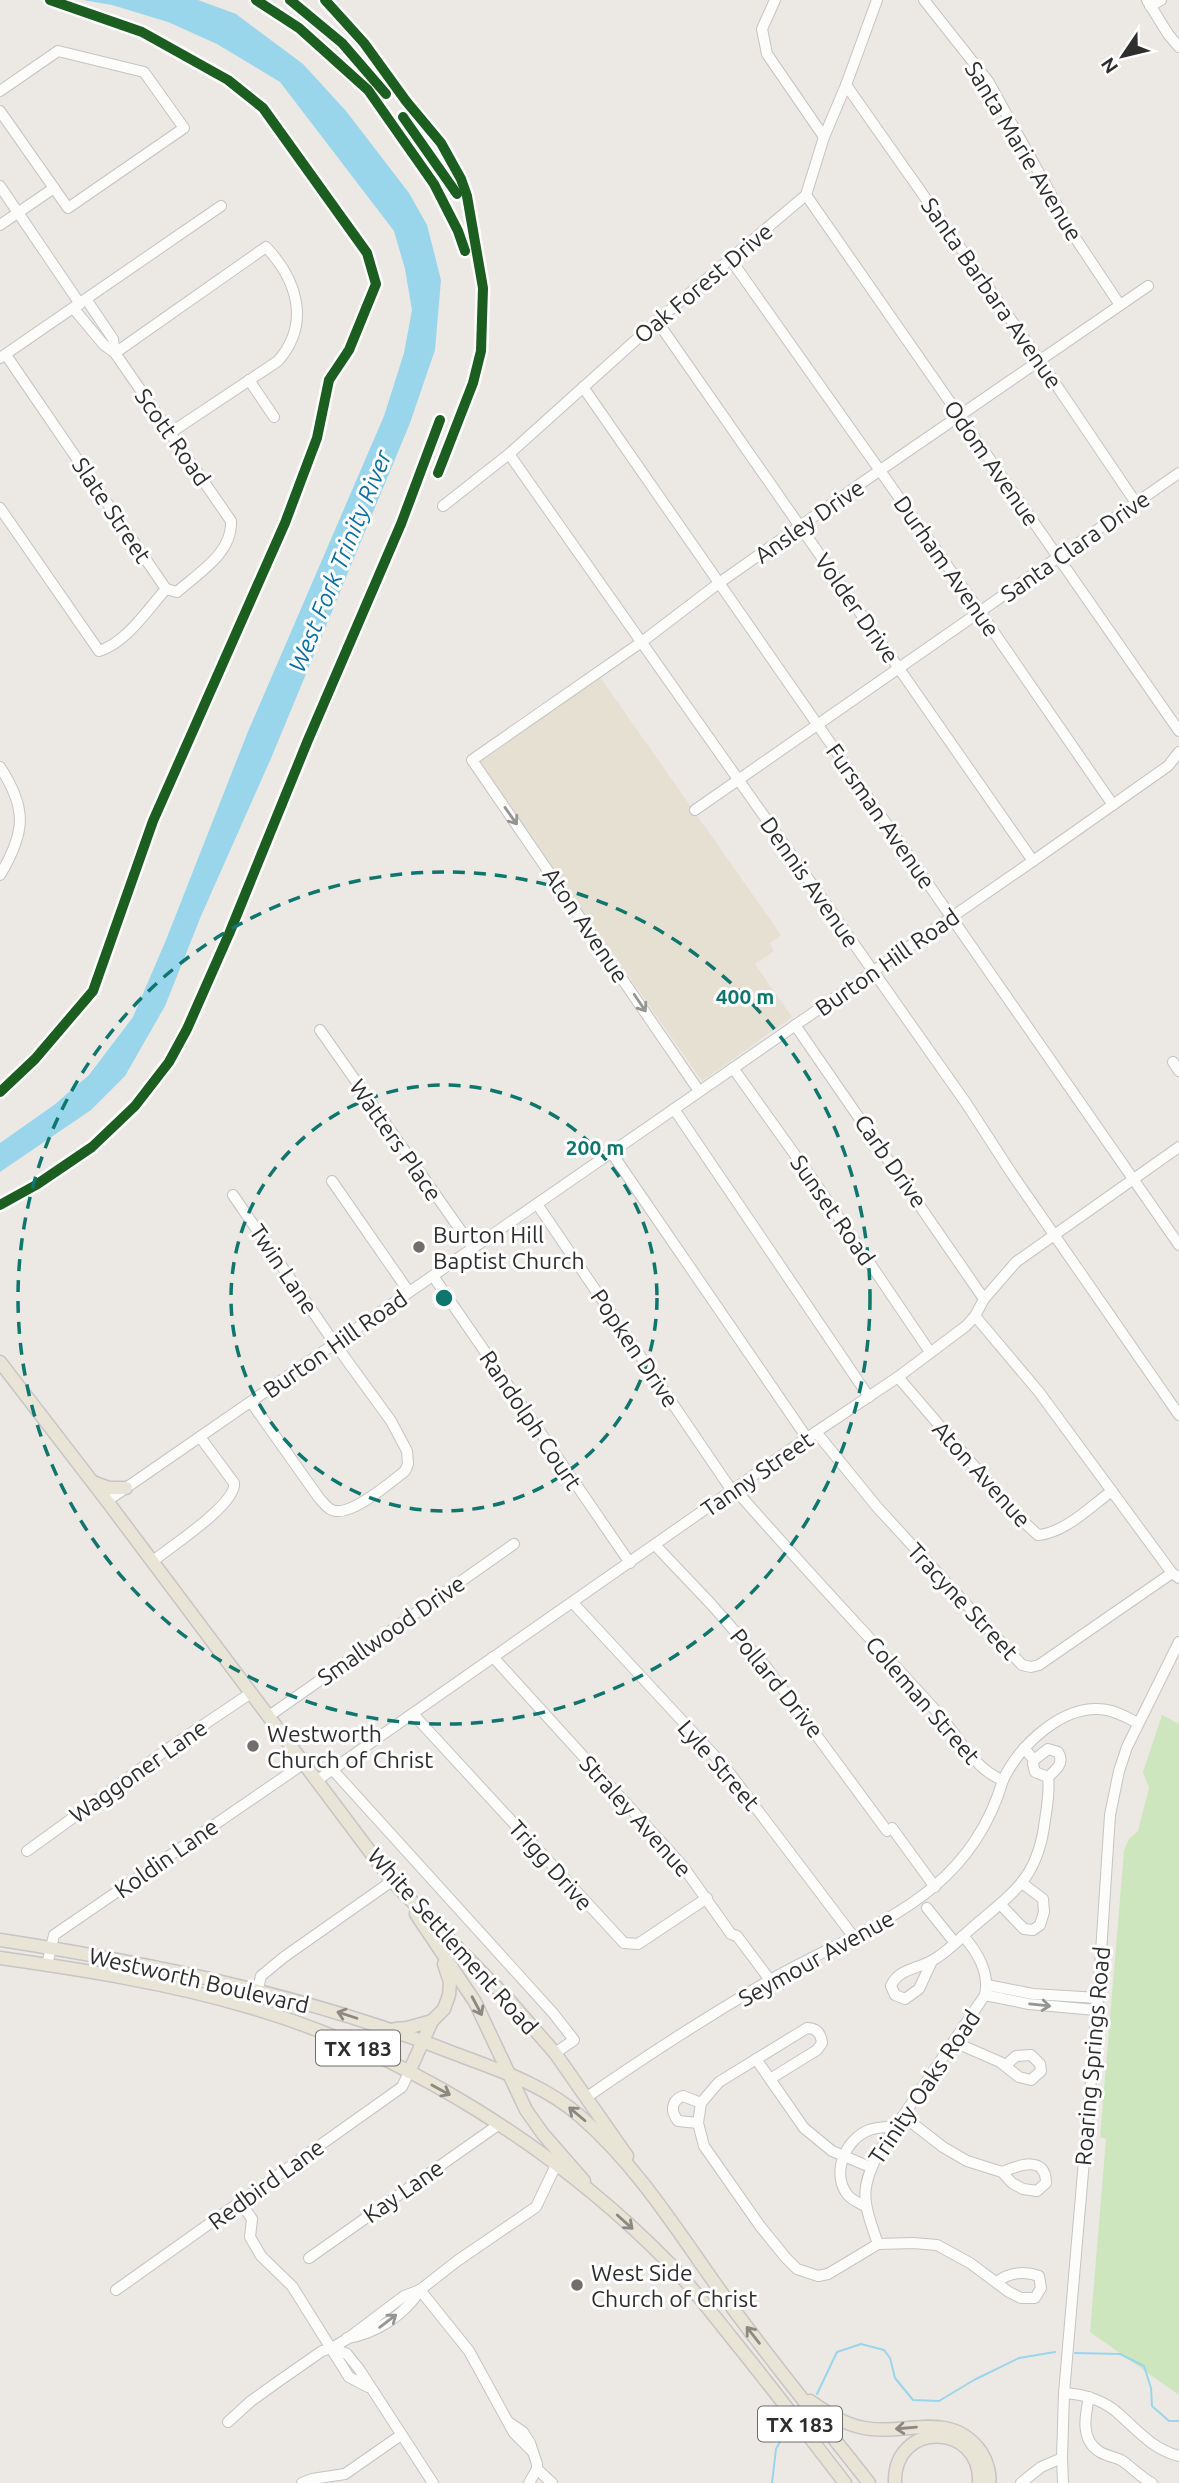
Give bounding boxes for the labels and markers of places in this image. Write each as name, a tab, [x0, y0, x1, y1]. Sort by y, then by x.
place label: Burton Hill Baptist Church	[433, 1222, 585, 1273]
marker: Burton Hill Baptist Church	[411, 1239, 427, 1255]
centre of rings	[432, 1286, 456, 1310]
place label: Westworth Church of Christ	[267, 1721, 433, 1772]
marker: Westworth Church of Christ	[245, 1738, 261, 1754]
place label: West Side Church of Christ	[591, 2260, 757, 2311]
marker: West Side Church of Christ	[569, 2277, 585, 2293]

